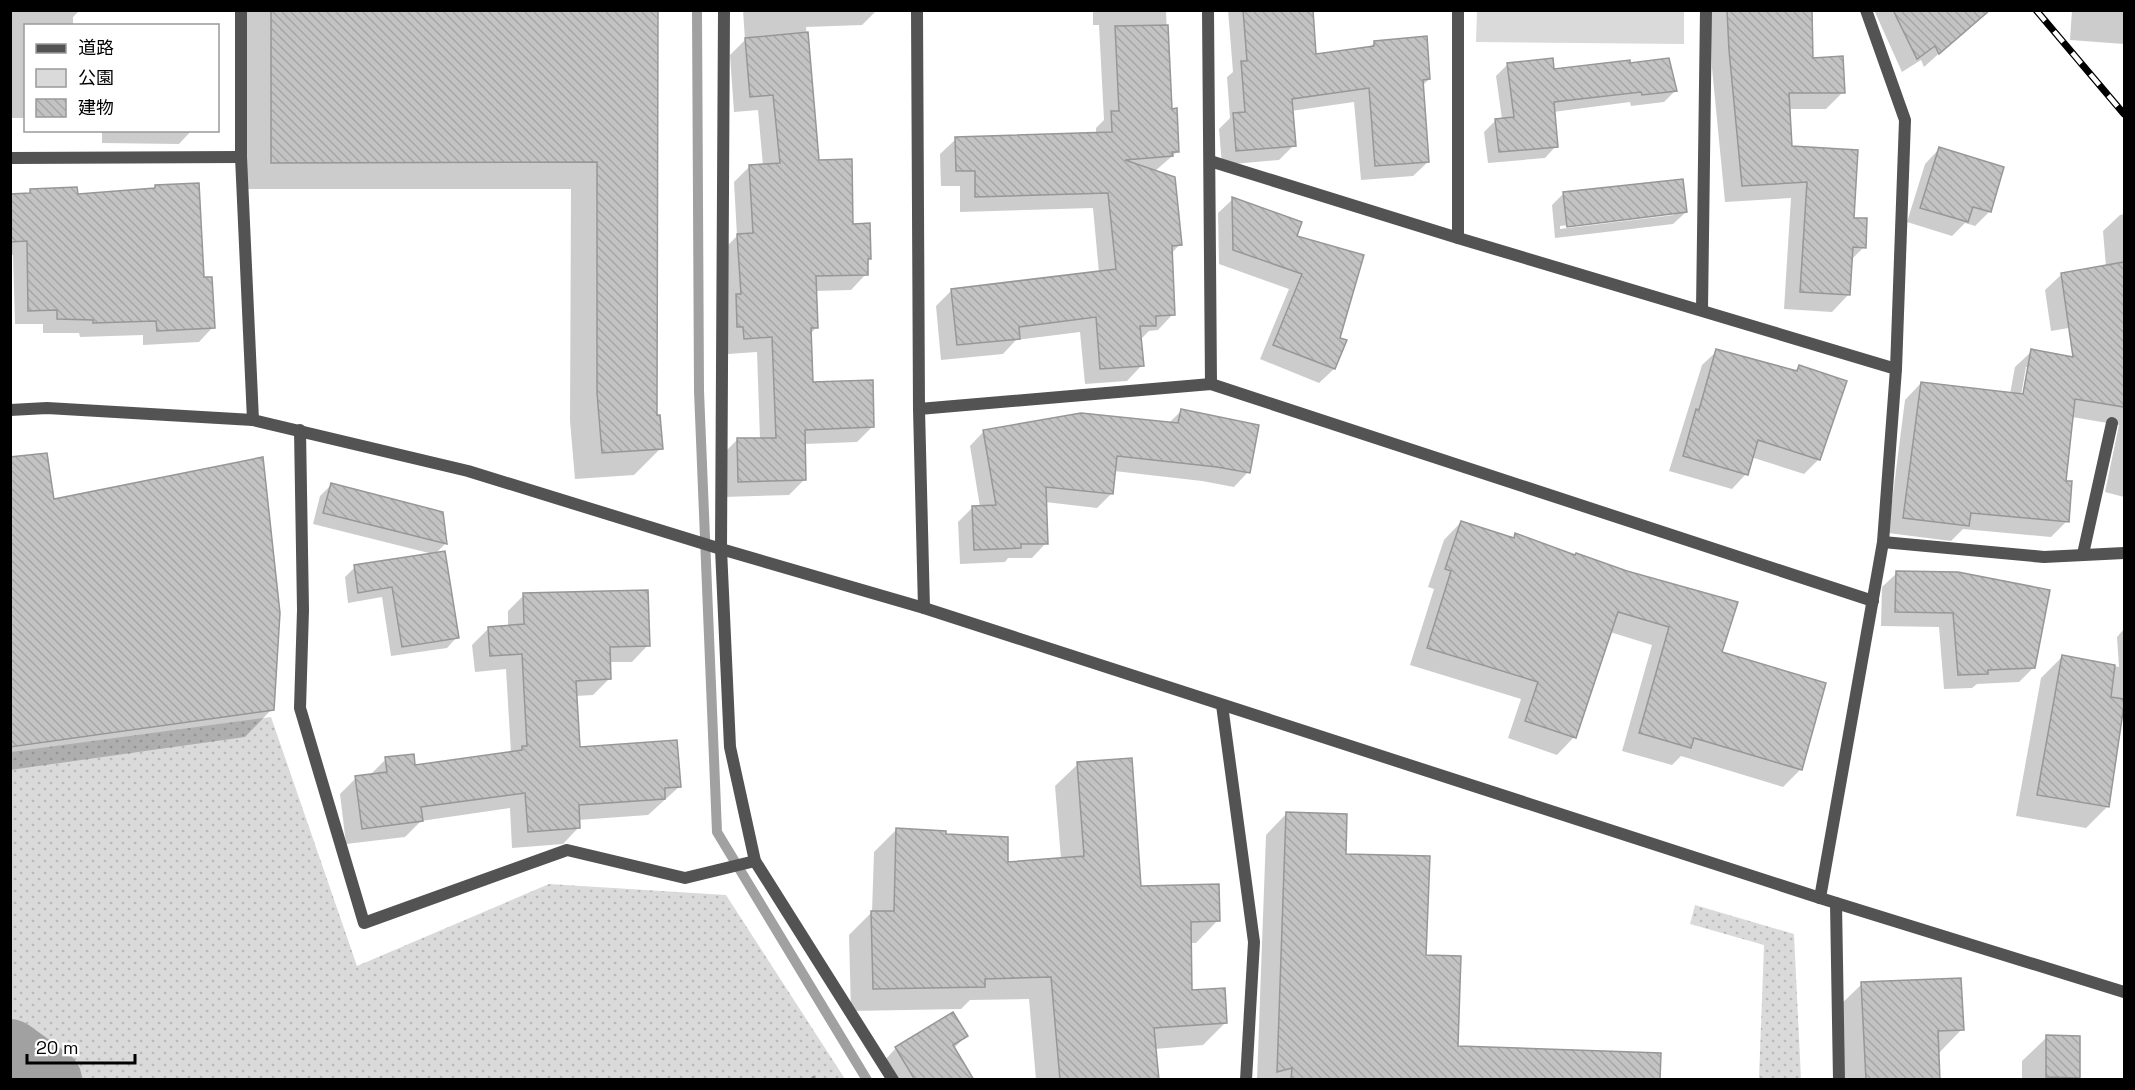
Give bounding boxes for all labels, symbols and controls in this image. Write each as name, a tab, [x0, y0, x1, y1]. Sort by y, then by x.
legend	[24, 24, 219, 132]
text: 道路	[78, 36, 114, 59]
text: 公園	[78, 66, 114, 89]
text: 建物	[78, 96, 114, 119]
scale bar	[27, 1027, 135, 1065]
text: 20 m	[36, 1036, 79, 1059]

